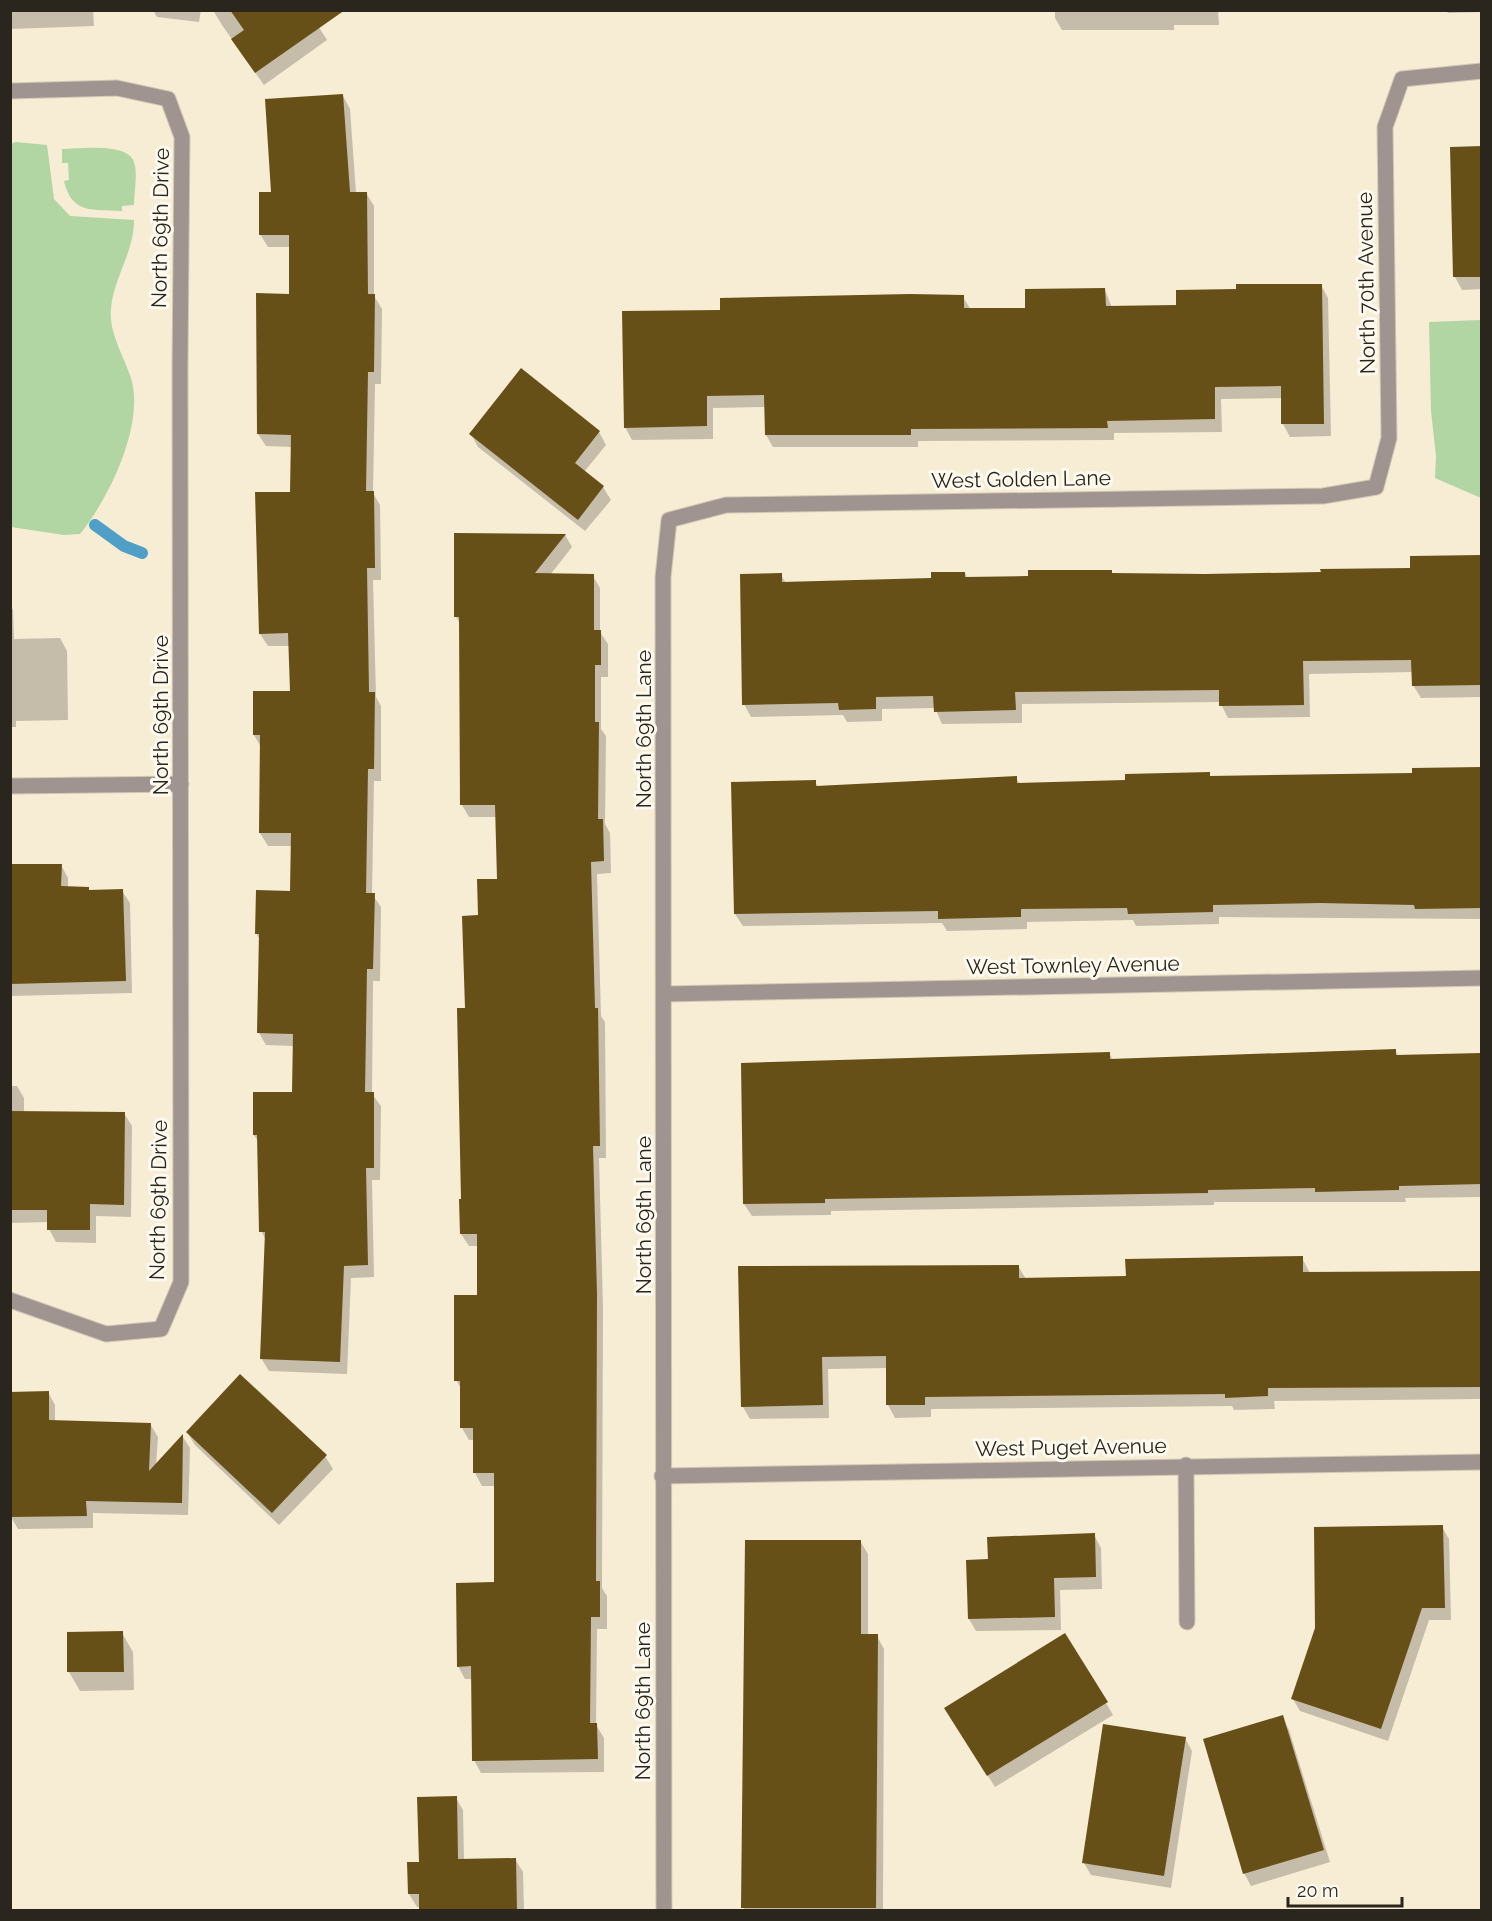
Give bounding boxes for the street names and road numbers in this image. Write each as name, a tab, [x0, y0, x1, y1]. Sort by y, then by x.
street label: North 69th Drive	[146, 148, 174, 308]
street label: North 70th Avenue	[1352, 192, 1380, 374]
street label: West Golden Lane	[931, 465, 1111, 493]
street label: North 69th Drive	[148, 635, 173, 795]
street label: North 69th Lane	[631, 650, 656, 808]
street label: West Townley Avenue	[966, 951, 1180, 979]
street label: North 69th Drive	[144, 1120, 172, 1280]
street label: North 69th Lane	[631, 1136, 656, 1294]
street label: West Puget Avenue	[975, 1433, 1167, 1461]
street label: North 69th Lane	[630, 1622, 655, 1780]

